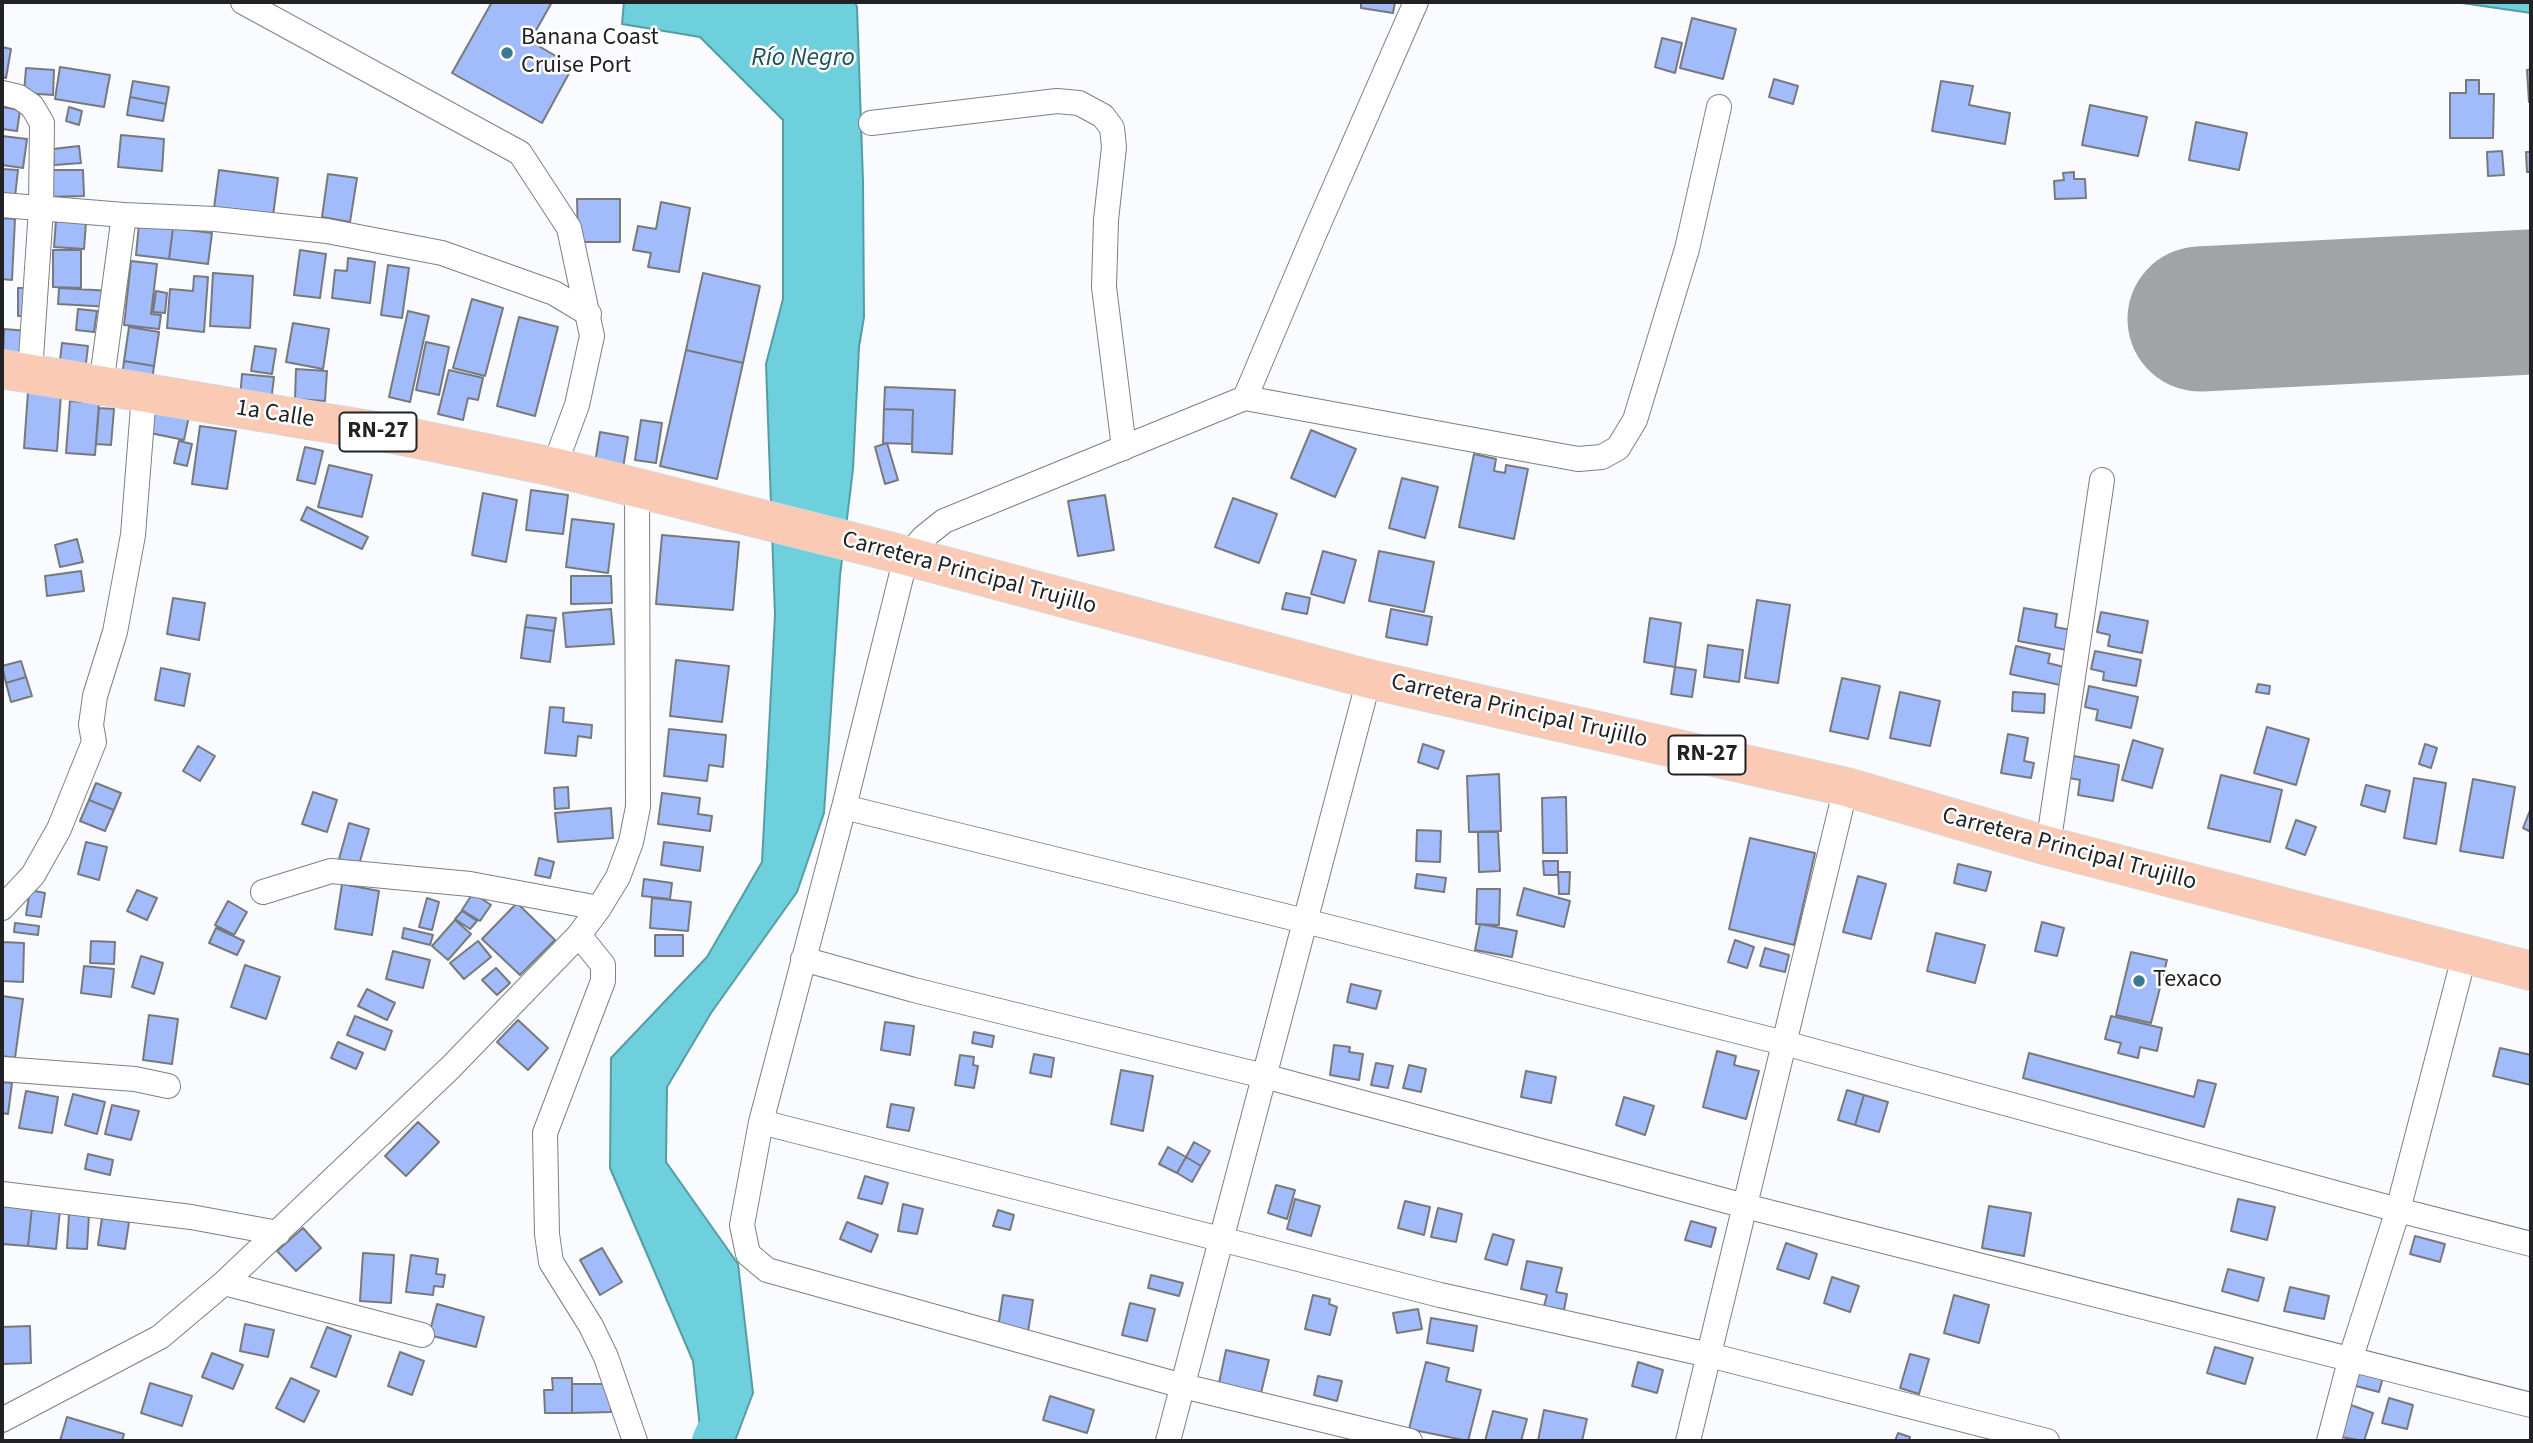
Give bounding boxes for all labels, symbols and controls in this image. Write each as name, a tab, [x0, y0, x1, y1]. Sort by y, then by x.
place label: Banana Coast Cruise Port	[521, 25, 659, 81]
water label: Río Negro	[751, 43, 855, 75]
marker: Banana Coast Cruise Port	[499, 45, 515, 61]
street label: 1a Calle	[234, 395, 316, 435]
road number: RN-27	[340, 412, 416, 452]
street label: Carretera Principal Trujillo	[839, 526, 1099, 622]
street label: Carretera Principal Trujillo	[1388, 668, 1650, 756]
road number: RN-27	[1668, 736, 1746, 775]
street label: Carretera Principal Trujillo	[1939, 802, 2199, 898]
place label: Texaco	[2153, 967, 2222, 995]
marker: Texaco	[2131, 973, 2147, 989]

